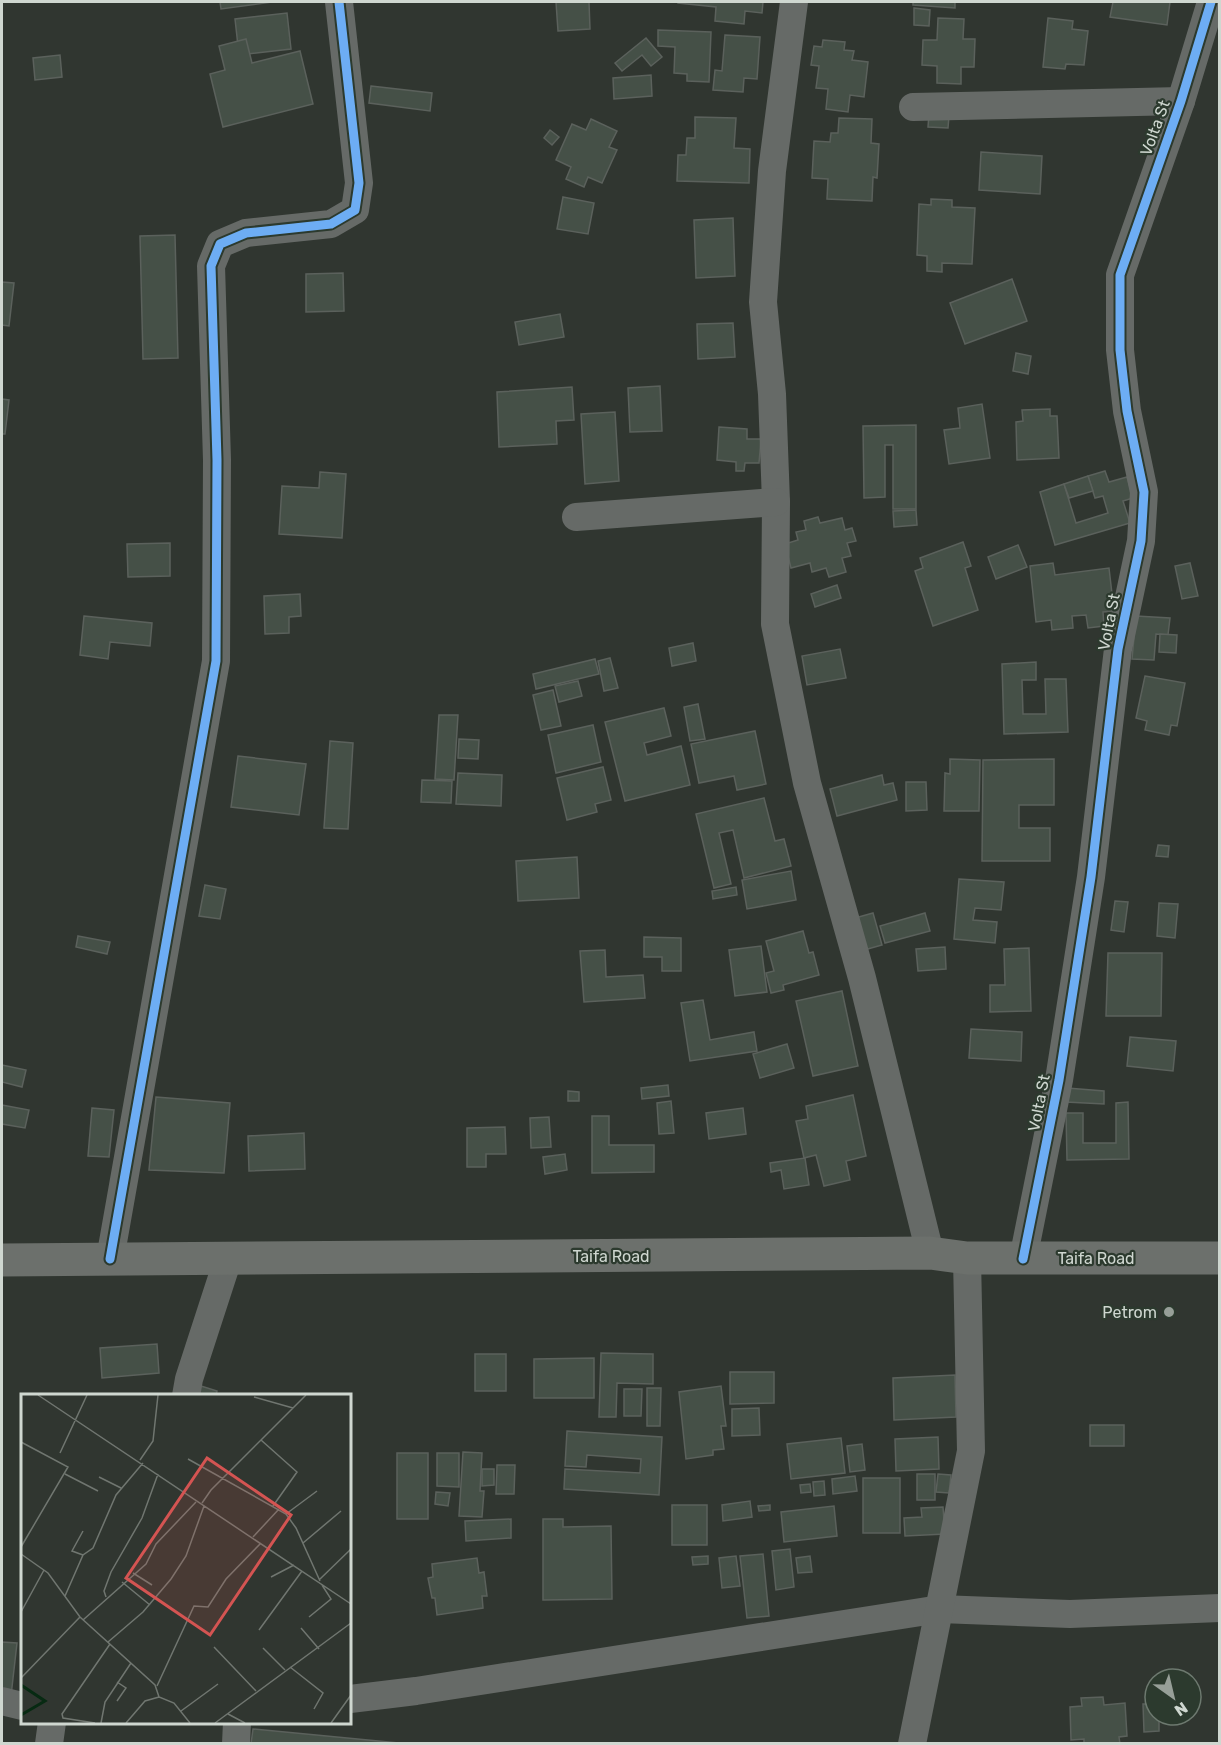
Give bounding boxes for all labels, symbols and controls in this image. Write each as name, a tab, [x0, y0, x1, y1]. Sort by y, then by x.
street label: Volta St	[1136, 98, 1174, 158]
street label: Volta St	[1094, 592, 1124, 652]
street label: Volta St	[1024, 1073, 1054, 1133]
street label: Taifa Road	[572, 1247, 650, 1266]
street label: Taifa Road	[1057, 1249, 1135, 1268]
place label: Petrom	[1102, 1303, 1157, 1322]
marker: Petrom	[1162, 1305, 1176, 1319]
inset map	[21, 1394, 351, 1724]
north arrow	[1143, 1667, 1203, 1727]
text: N	[1171, 1698, 1191, 1720]

